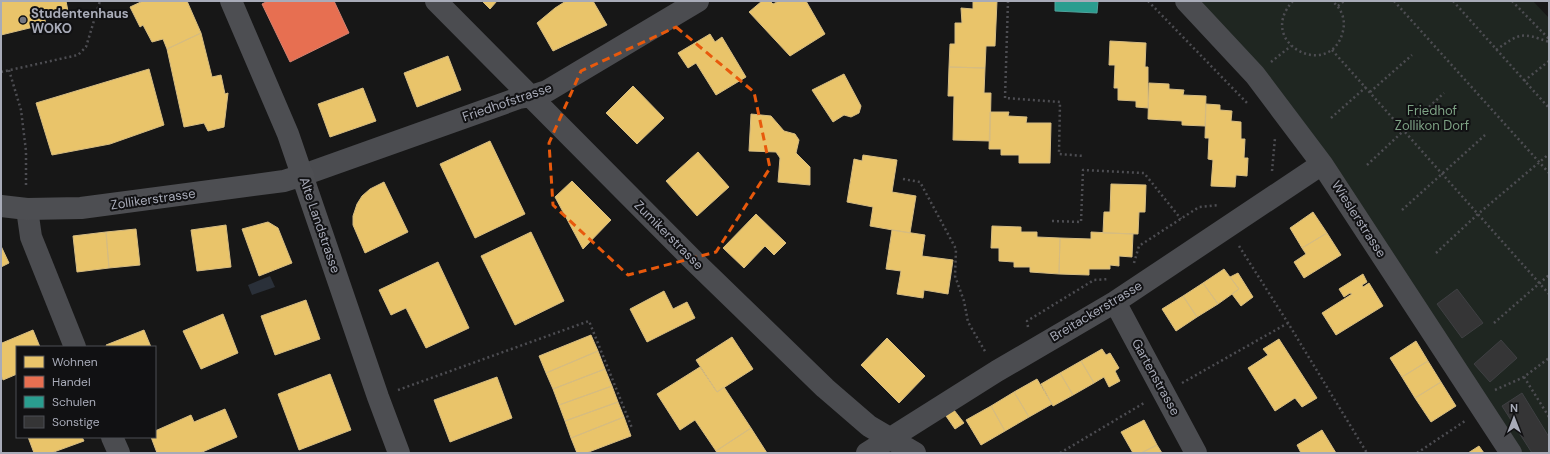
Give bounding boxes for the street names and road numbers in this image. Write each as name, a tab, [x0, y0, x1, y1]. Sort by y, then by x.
street label: Friedhofstrasse	[460, 79, 554, 125]
street label: Alte Landstrasse	[296, 175, 344, 275]
street label: Wieslerstrasse	[1328, 177, 1390, 261]
street label: Zollikerstrasse	[109, 185, 197, 213]
street label: Zumikerstrasse	[631, 197, 707, 273]
street label: Breitackerstrasse	[1047, 277, 1145, 345]
street label: Gartenstrasse	[1128, 336, 1184, 418]

